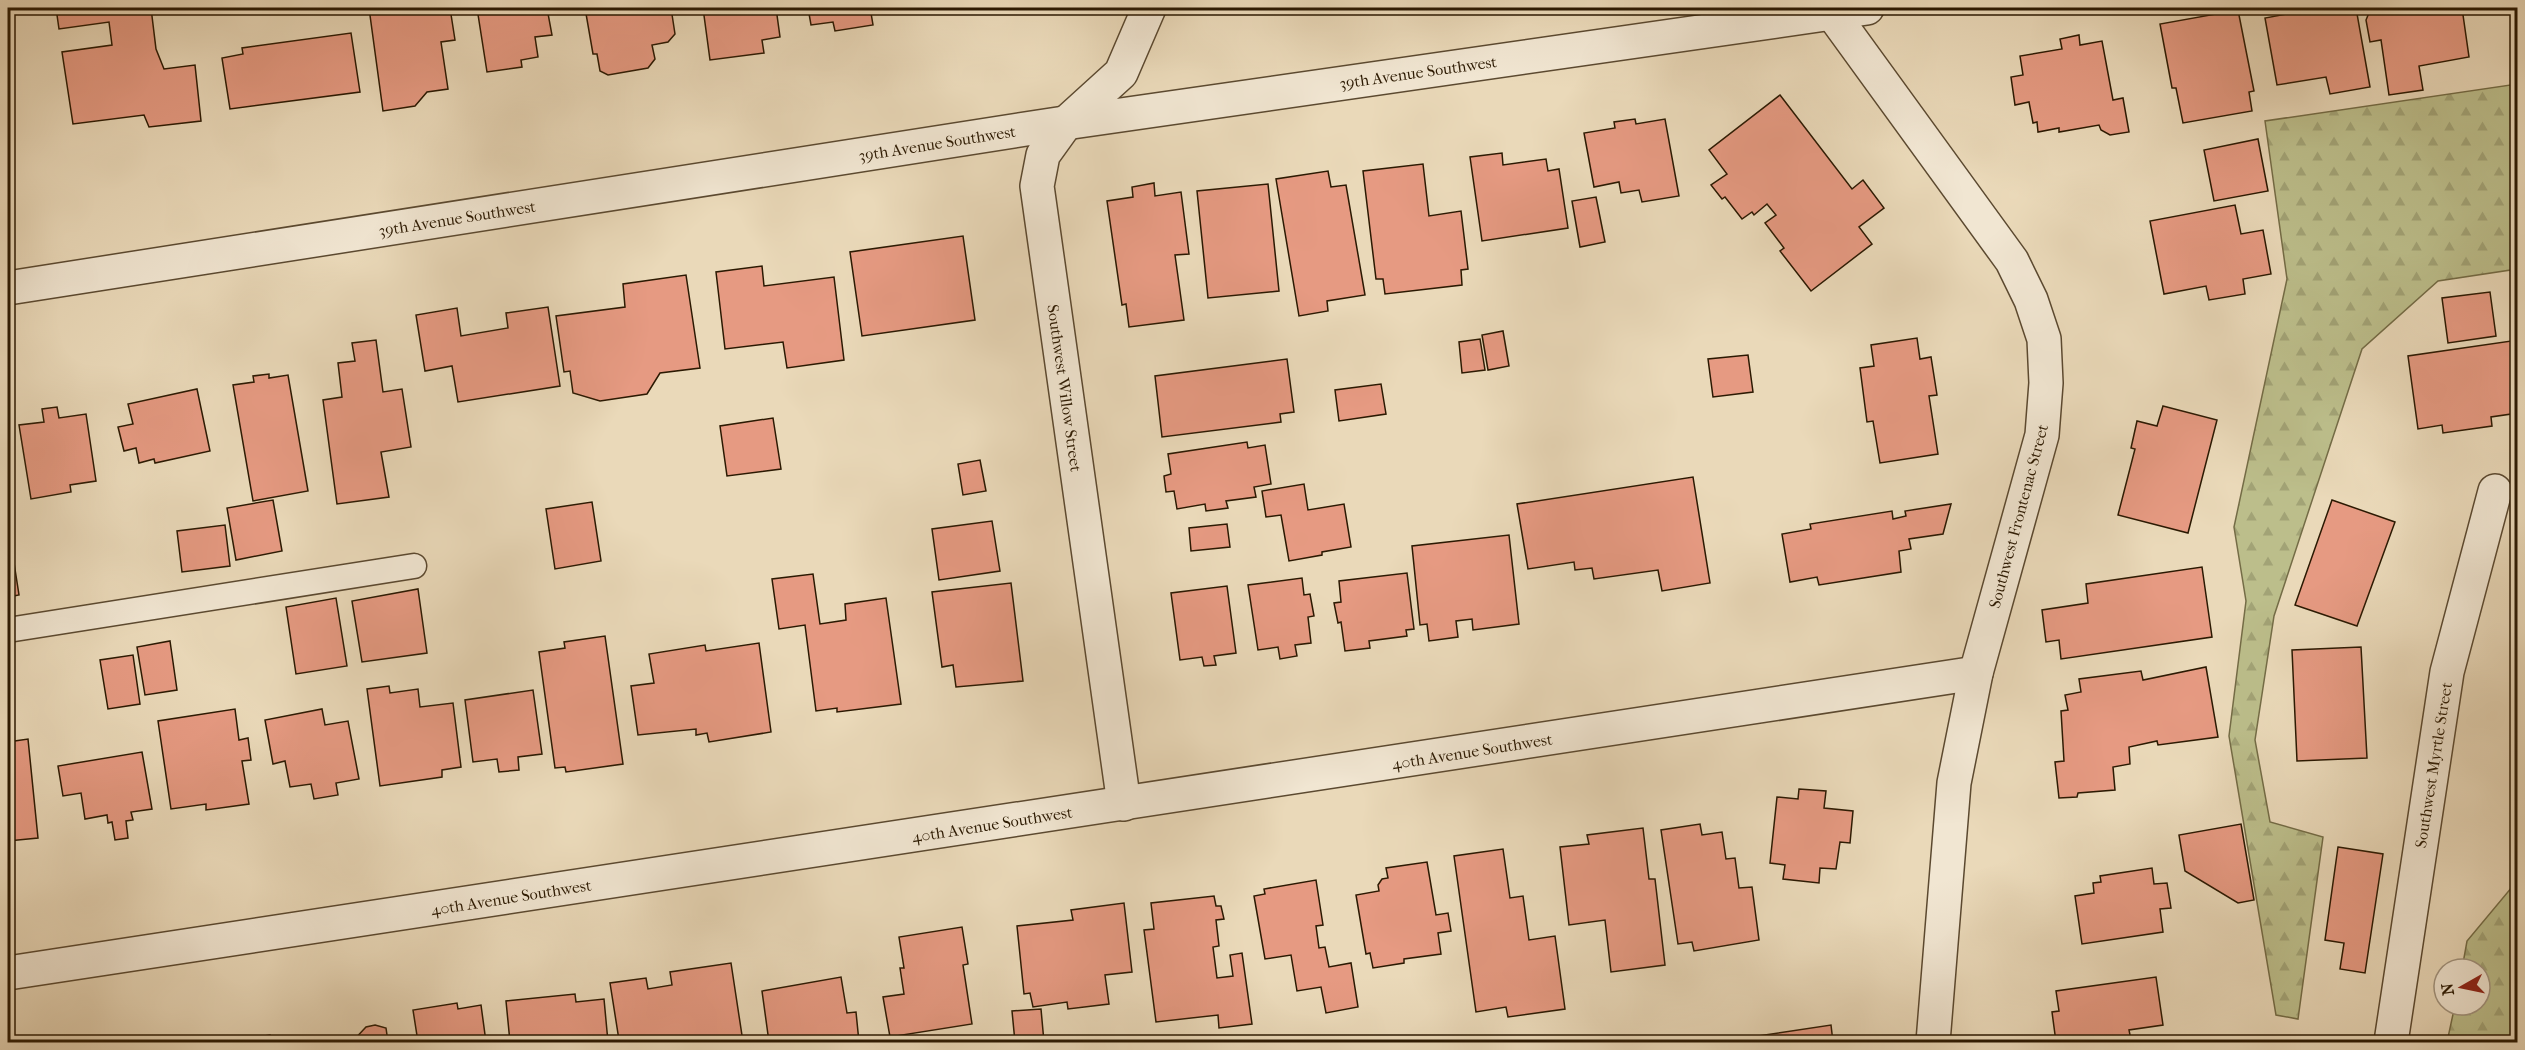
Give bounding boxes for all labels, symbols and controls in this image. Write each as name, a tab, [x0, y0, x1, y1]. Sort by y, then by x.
street label: 39th Avenue Southwest	[1338, 52, 1498, 93]
street label: 39th Avenue Southwest	[857, 122, 1017, 165]
street label: 39th Avenue Southwest	[377, 197, 537, 240]
street label: Southwest Willow Street	[1043, 303, 1086, 473]
street label: Southwest Frontenac Street	[1985, 422, 2052, 610]
street label: Southwest Myrtle Street	[2411, 681, 2456, 849]
street label: 40th Avenue Southwest	[1390, 729, 1554, 774]
street label: 40th Avenue Southwest	[910, 802, 1074, 847]
street label: 40th Avenue Southwest	[429, 875, 593, 920]
north arrow	[2432, 957, 2492, 1017]
text: N	[2437, 981, 2458, 997]

